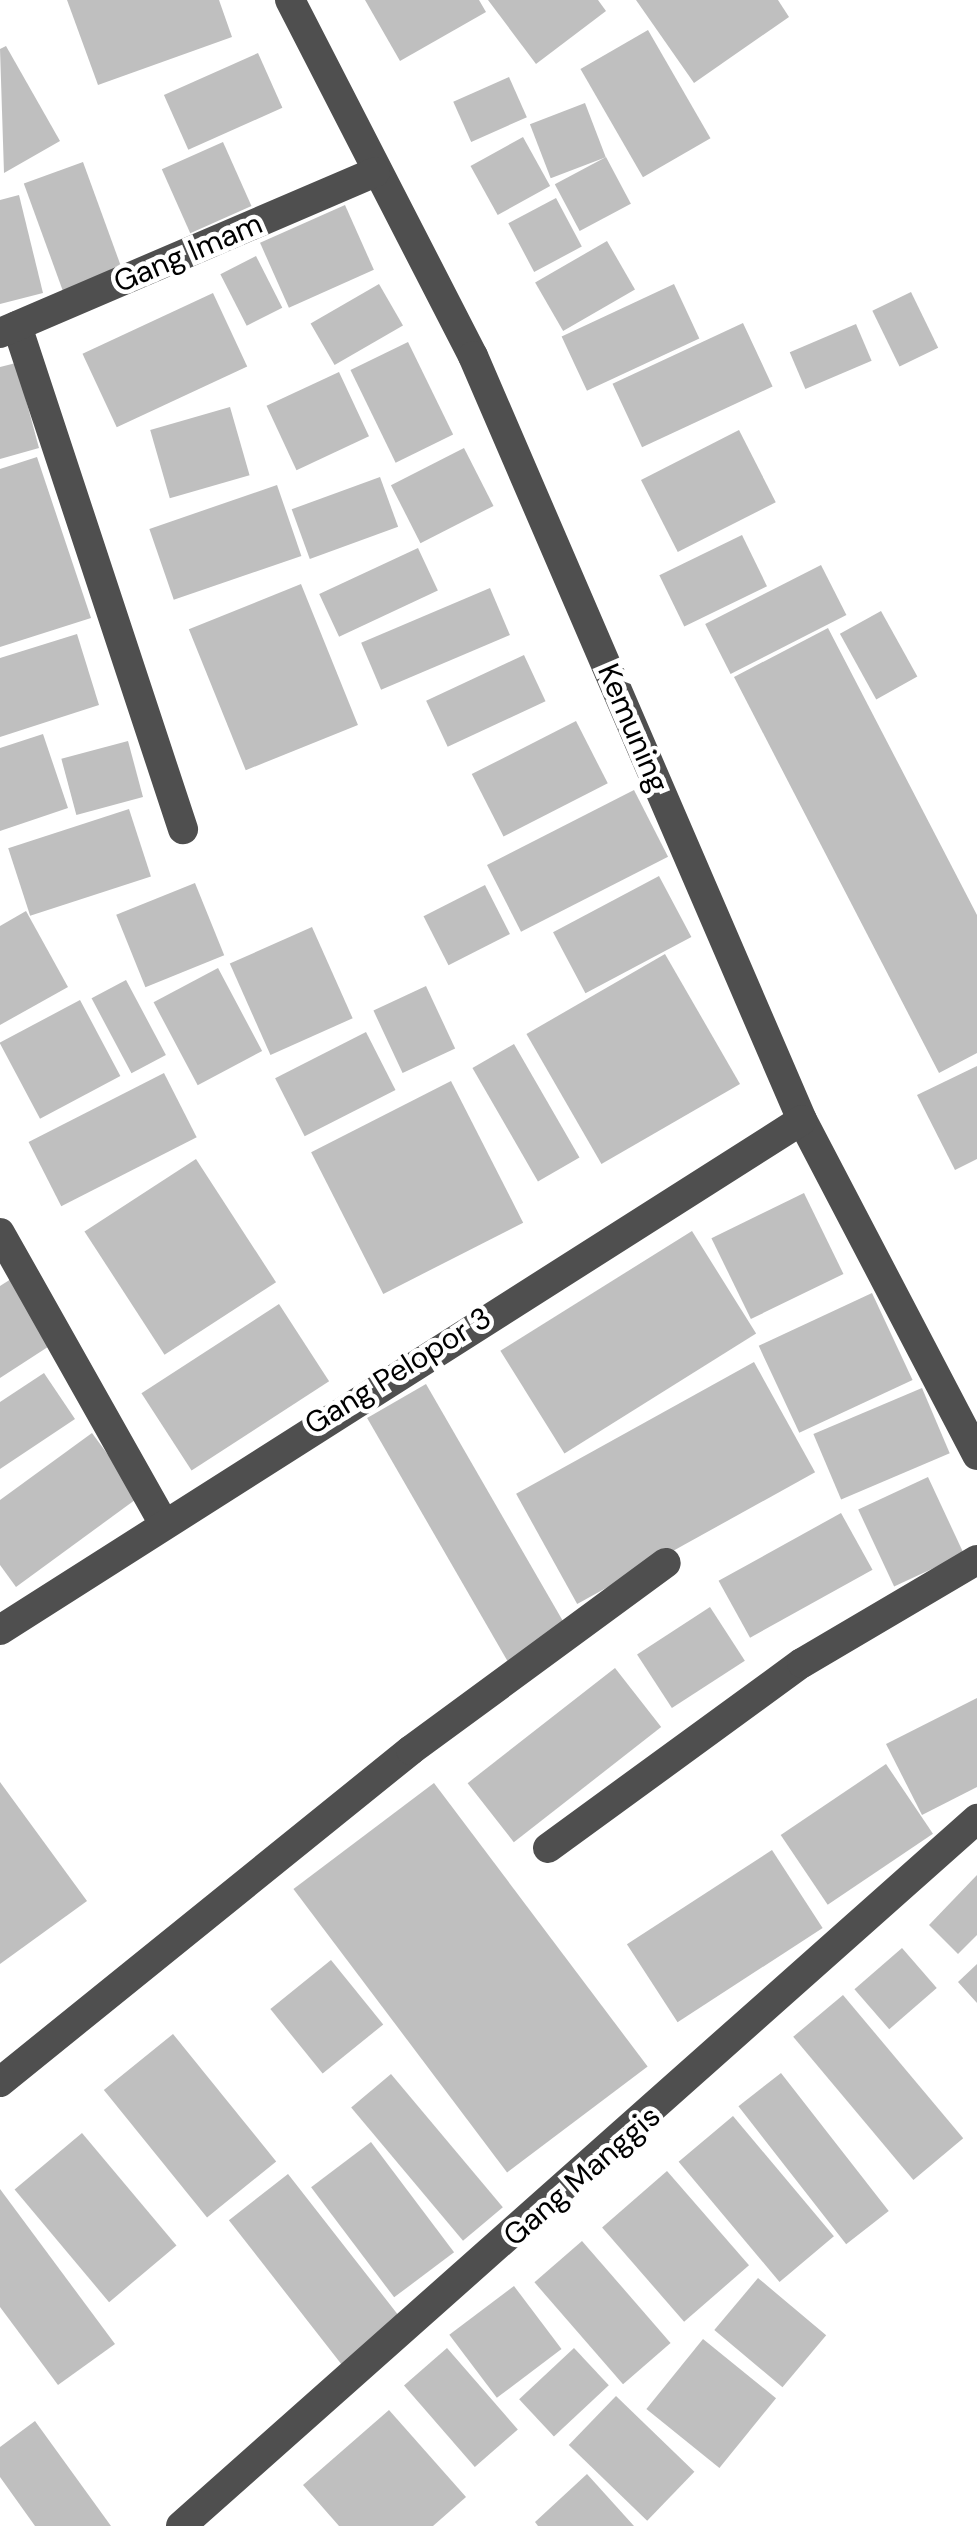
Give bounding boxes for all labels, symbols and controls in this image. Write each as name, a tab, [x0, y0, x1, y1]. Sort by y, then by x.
street label: Gang Imam	[108, 206, 268, 300]
street label: Kemuning	[590, 658, 676, 798]
street label: Gang Pelopor 3	[298, 1299, 498, 1443]
street label: Gang Manggis	[496, 2098, 668, 2254]

